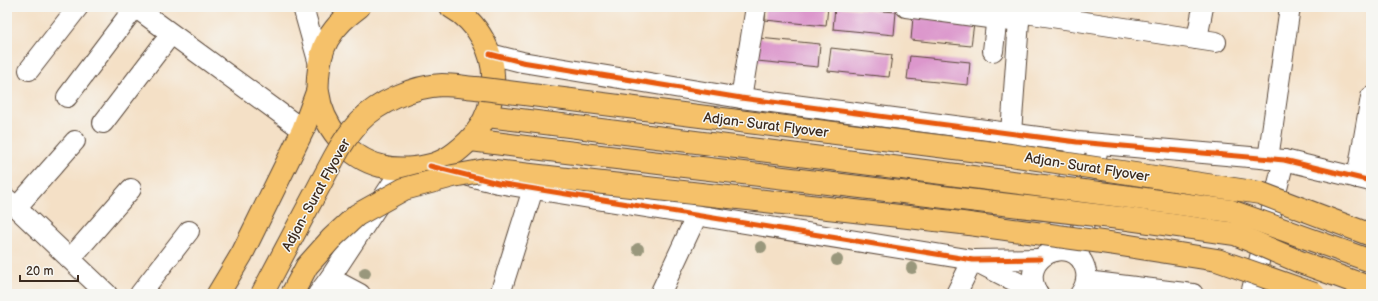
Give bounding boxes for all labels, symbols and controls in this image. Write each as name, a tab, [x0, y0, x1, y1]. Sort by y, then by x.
street label: Adjan- Surat Flyover	[703, 109, 830, 141]
street label: Adjan- Surat Flyover	[278, 135, 354, 254]
street label: Adjan- Surat Flyover	[1024, 149, 1151, 185]
scale bar	[20, 257, 78, 283]
text: 20 m	[26, 264, 53, 279]

